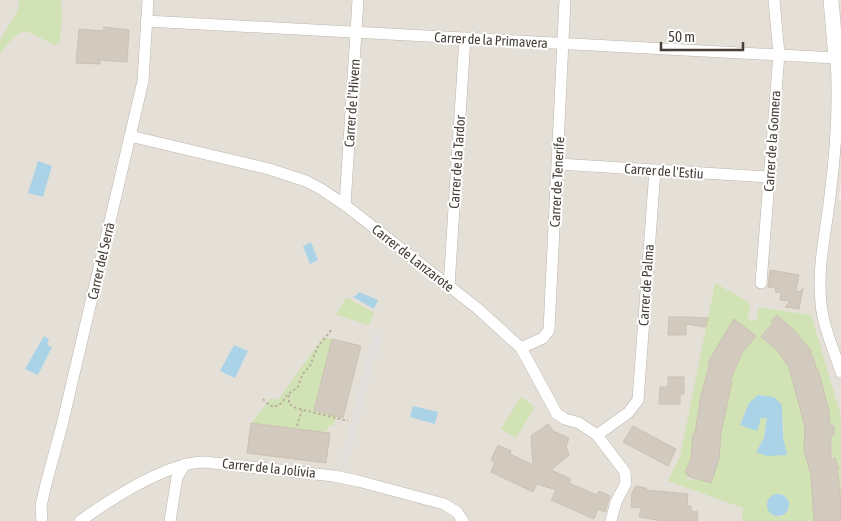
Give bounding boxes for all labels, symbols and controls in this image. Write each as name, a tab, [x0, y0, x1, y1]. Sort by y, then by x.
scale bar	[661, 20, 744, 52]
text: 50 m	[668, 28, 695, 45]
street label: Carrer de la Primavera	[434, 29, 548, 51]
street label: Carrer de l'Hivern	[341, 58, 363, 148]
street label: Carrer de la Gomera	[760, 90, 784, 192]
street label: Carrer de la Tardor	[446, 114, 468, 209]
street label: Carrer de Tenerife	[547, 136, 567, 228]
street label: Carrer de l'Estiu	[624, 160, 704, 182]
street label: Carrer del Serrà	[84, 221, 118, 301]
street label: Carrer de Lanzarote	[369, 221, 457, 295]
street label: Carrer de Palma	[635, 244, 657, 326]
street label: Carrer de la Jolívia	[221, 455, 317, 481]

